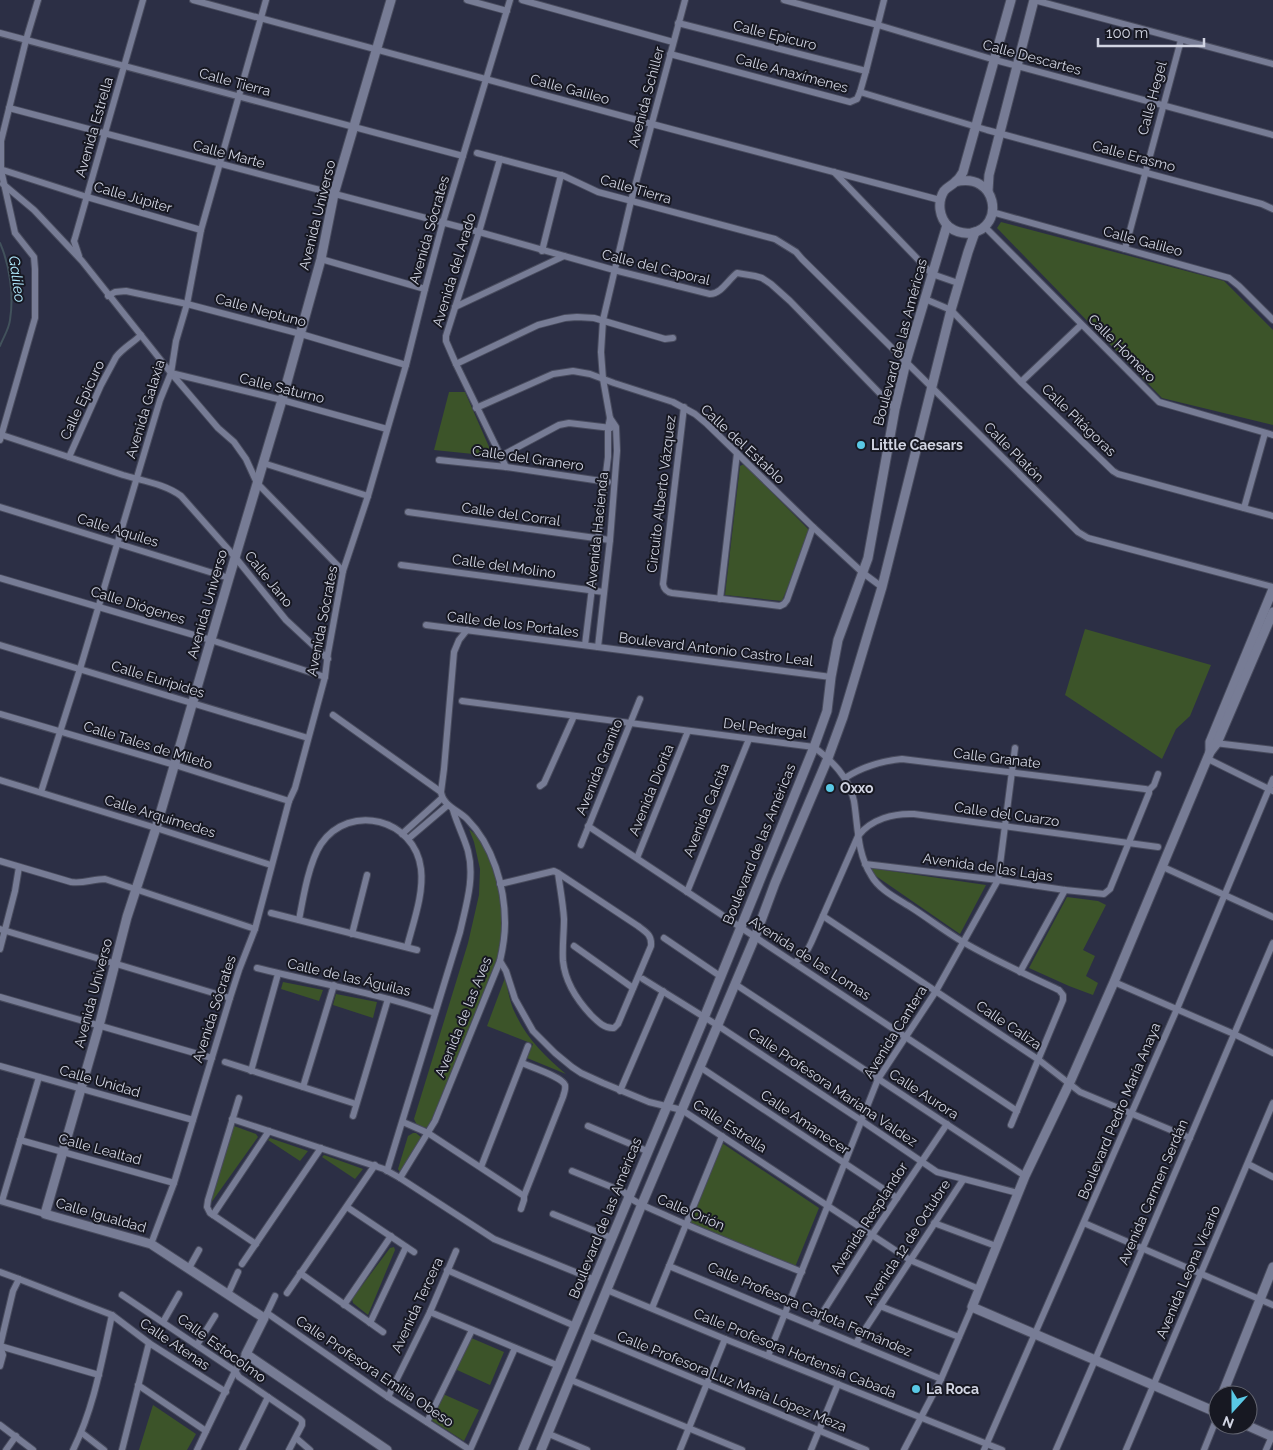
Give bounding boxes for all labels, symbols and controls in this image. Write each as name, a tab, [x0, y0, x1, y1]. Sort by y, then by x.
scale bar	[1098, 15, 1204, 47]
street label: Calle Epicuro	[731, 17, 819, 53]
text: 100 m	[1106, 24, 1148, 42]
street label: Calle Descartes	[981, 36, 1083, 78]
street label: Avenida Schiller	[625, 45, 667, 149]
street label: Calle Anaxímenes	[734, 50, 850, 96]
street label: Calle Hegel	[1134, 59, 1170, 137]
street label: Calle Tierra	[197, 65, 273, 99]
street label: Calle Galileo	[529, 71, 611, 107]
street label: Avenida Estrella	[72, 75, 116, 179]
street label: Calle Marte	[191, 137, 267, 171]
street label: Calle Erasmo	[1091, 137, 1177, 175]
street label: Avenida Universo	[296, 158, 338, 272]
street label: Calle Tierra	[598, 171, 674, 207]
street label: Avenida Sócrates	[406, 174, 452, 286]
street label: Calle Júpiter	[92, 178, 174, 216]
street label: Avenida del Arado	[429, 211, 479, 329]
street label: Calle Galileo	[1102, 223, 1184, 259]
street label: Calle del Caporal	[600, 246, 712, 288]
water label: Galileo	[5, 254, 29, 304]
street label: Boulevard de las Américas	[870, 257, 930, 427]
street label: Calle Neptuno	[214, 290, 308, 330]
street label: Calle Homero	[1085, 311, 1159, 385]
street label: Calle Epicuro	[57, 358, 107, 442]
street label: Avenida Galaxia	[122, 358, 168, 460]
street label: Calle Saturno	[238, 370, 326, 406]
street label: Calle Pitágoras	[1039, 381, 1120, 460]
street label: Calle del Establo	[698, 401, 788, 487]
street label: Circuito Alberto Vázquez	[643, 414, 679, 574]
street label: Calle Platón	[981, 419, 1047, 485]
place label: Little Caesars	[871, 437, 963, 453]
marker: Little Caesars	[855, 439, 867, 451]
street label: Calle del Granero	[471, 442, 585, 474]
street label: Avenida Hacienda	[583, 471, 611, 589]
street label: Calle del Corral	[461, 499, 562, 529]
street label: Calle Aquiles	[75, 510, 161, 550]
street label: Avenida Universo	[184, 548, 230, 660]
street label: Calle Jano	[242, 548, 296, 610]
street label: Calle del Molino	[451, 551, 557, 581]
street label: Avenida Sócrates	[303, 564, 341, 678]
street label: Calle Diógenes	[89, 583, 187, 627]
street label: Calle de los Portales	[446, 608, 580, 640]
street label: Boulevard Antonio Castro Leal	[618, 629, 814, 669]
street label: Calle Eurípides	[109, 657, 207, 701]
street label: Del Pedregal	[722, 715, 808, 741]
street label: Avenida Granito	[572, 717, 626, 817]
street label: Calle Tales de Mileto	[82, 718, 214, 772]
street label: Avenida Diorita	[625, 742, 677, 838]
street label: Calle Granate	[953, 745, 1041, 771]
street label: Avenida Calcita	[680, 761, 732, 859]
street label: Boulevard de las Américas	[719, 761, 799, 927]
place label: Oxxo	[840, 780, 874, 796]
marker: Oxxo	[824, 782, 836, 794]
street label: Calle Arquímedes	[103, 792, 218, 841]
street label: Calle del Cuarzo	[953, 799, 1061, 829]
street label: Avenida de las Lajas	[922, 850, 1054, 884]
street label: Avenida de las Lomas	[746, 913, 874, 1003]
street label: Avenida Universo	[71, 936, 115, 1050]
street label: Avenida Sócrates	[189, 953, 239, 1065]
street label: Calle de las Águilas	[286, 954, 413, 999]
street label: Avenida de las Aves	[431, 954, 495, 1080]
street label: Avenida Cantera	[860, 983, 930, 1081]
street label: Calle Caliza	[973, 997, 1045, 1053]
street label: Boulevard Pedro María Anaya	[1074, 1020, 1164, 1202]
street label: Calle Profesora Mariana Valdez	[745, 1024, 921, 1150]
street label: Calle Unidad	[58, 1062, 142, 1100]
street label: Calle Aurora	[886, 1066, 962, 1122]
street label: Calle Amanecer	[758, 1086, 852, 1158]
street label: Calle Estrella	[690, 1096, 770, 1156]
street label: Avenida Carmen Serdán	[1115, 1117, 1191, 1267]
street label: Calle Lealtad	[57, 1130, 143, 1168]
street label: Boulevard de las Américas	[565, 1135, 645, 1301]
street label: Avenida Resplandor	[827, 1159, 911, 1277]
street label: Avenida 12 de Octubre	[861, 1177, 953, 1307]
street label: Calle Orión	[655, 1191, 727, 1233]
street label: Calle Igualdad	[54, 1194, 148, 1236]
street label: Avenida Leona Vicario	[1153, 1203, 1223, 1341]
street label: Avenida Tercera	[388, 1255, 446, 1355]
street label: Calle Profesora Carlota Fernández	[705, 1259, 915, 1360]
street label: Calle Profesora Hortensia Cabada	[691, 1305, 899, 1401]
street label: Calle Estocolmo	[175, 1310, 269, 1386]
street label: Calle Profesora Emilia Obeso	[293, 1312, 457, 1430]
street label: Calle Atenas	[137, 1315, 213, 1373]
street label: Calle Profesora Luz María López Meza	[615, 1327, 849, 1435]
place label: La Roca	[926, 1381, 979, 1397]
marker: La Roca	[910, 1383, 922, 1395]
north arrow	[1208, 1385, 1258, 1435]
text: N	[1220, 1413, 1236, 1432]

